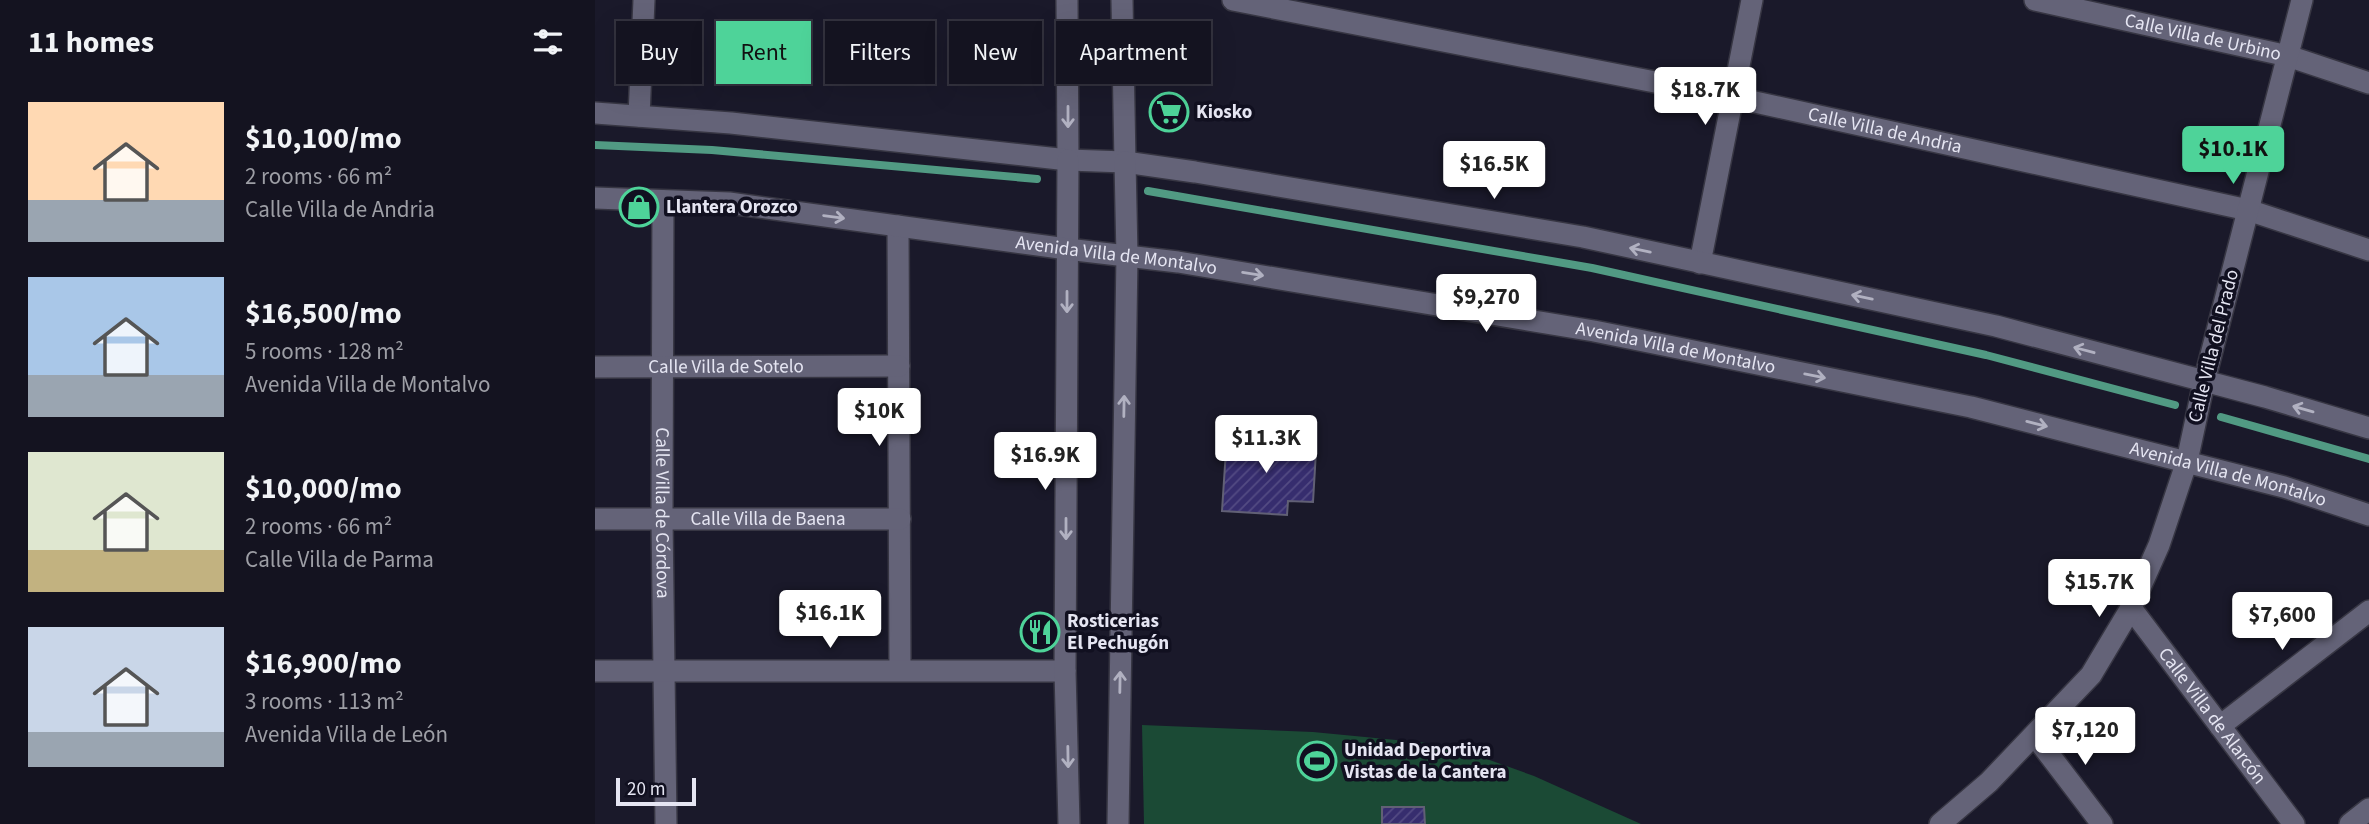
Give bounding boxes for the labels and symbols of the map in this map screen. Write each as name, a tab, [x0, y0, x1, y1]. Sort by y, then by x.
street label: Calle Villa de Urbino	[2122, 7, 2284, 68]
pin: $18.7K	[1648, 68, 1762, 127]
supermarket icon: Kiosko	[1148, 91, 1190, 133]
place label: Kiosko	[1196, 99, 1252, 126]
street label: Calle Villa de Andria	[1805, 101, 1965, 160]
one-way arrow	[1061, 105, 1075, 128]
pin: $10.1K	[2176, 127, 2290, 186]
pin: $16.5K	[1437, 142, 1551, 201]
shop icon: Llantera Orozco	[618, 186, 660, 228]
place label: Llantera Orozco	[666, 194, 798, 221]
one-way arrow	[822, 211, 845, 224]
street label: Avenida Villa de Montalvo	[1014, 229, 1219, 282]
one-way arrow	[1629, 242, 1652, 256]
street label: Calle Villa del Prado	[2182, 267, 2246, 425]
one-way arrow	[1241, 268, 1264, 281]
pin: $9,270	[1429, 274, 1543, 334]
one-way arrow	[1060, 290, 1074, 313]
one-way arrow	[1851, 290, 1874, 304]
street label: Avenida Villa de Montalvo	[1574, 315, 1778, 381]
one-way arrow	[2073, 342, 2095, 355]
street label: Calle Villa de Sotelo	[648, 353, 804, 380]
one-way arrow	[1803, 369, 1826, 383]
pin: $10K	[838, 388, 920, 448]
one-way arrow	[1118, 395, 1131, 418]
one-way arrow	[2293, 401, 2315, 414]
pin: $11.3K	[1209, 416, 1323, 475]
one-way arrow	[2025, 418, 2048, 431]
street label: Calle Villa de Córdova	[649, 427, 677, 599]
pin: $16.9K	[988, 433, 1102, 492]
street label: Avenida Villa de Montalvo	[2127, 435, 2330, 514]
street label: Calle Villa de Baena	[691, 506, 845, 533]
one-way arrow	[1059, 517, 1073, 540]
pin: $15.7K	[2042, 560, 2156, 619]
pin: $16.1K	[773, 590, 887, 650]
pin: $7,600	[2225, 592, 2339, 652]
place label: Rosticerias El Pechugón	[1067, 608, 1169, 657]
restaurant icon: Rosticerias El Pechugón	[1019, 611, 1061, 653]
street label: Calle Villa de Alarcón	[2152, 642, 2273, 790]
one-way arrow	[1113, 671, 1127, 694]
pin: $7,120	[2028, 708, 2142, 767]
place label: Unidad Deportiva Vistas de la Cantera	[1343, 737, 1507, 786]
sports icon: Unidad Deportiva Vistas de la Cantera	[1296, 740, 1338, 782]
one-way arrow	[1061, 745, 1074, 768]
scale bar	[616, 775, 697, 807]

